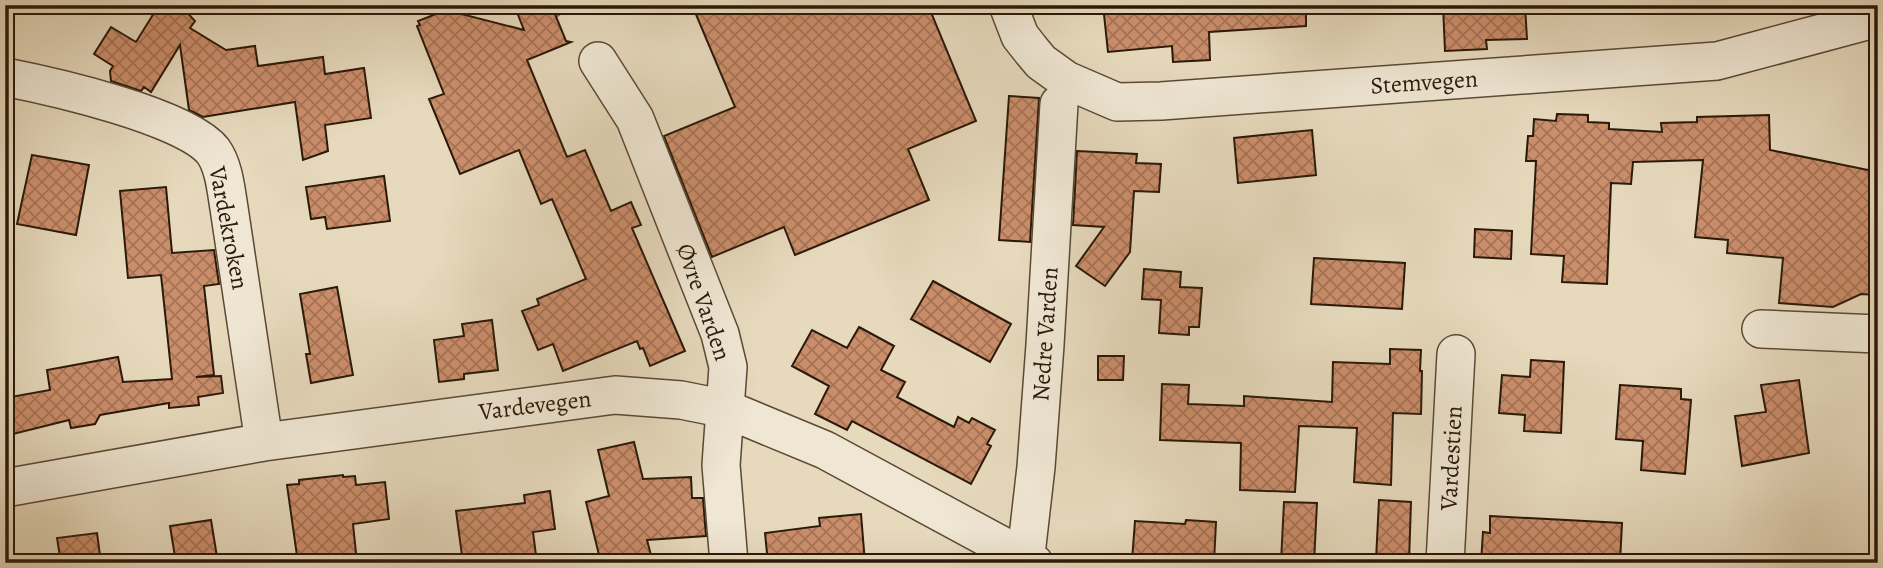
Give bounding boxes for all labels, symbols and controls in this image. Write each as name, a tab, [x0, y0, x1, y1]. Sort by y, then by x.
street label: Stemvegen	[1369, 62, 1479, 102]
street label: Vardekroken	[201, 163, 257, 292]
street label: Øvre Varden	[669, 239, 739, 365]
street label: Nedre Varden	[1024, 266, 1066, 402]
street label: Vardevegen	[476, 382, 593, 428]
street label: Vardestien	[1432, 405, 1470, 512]

